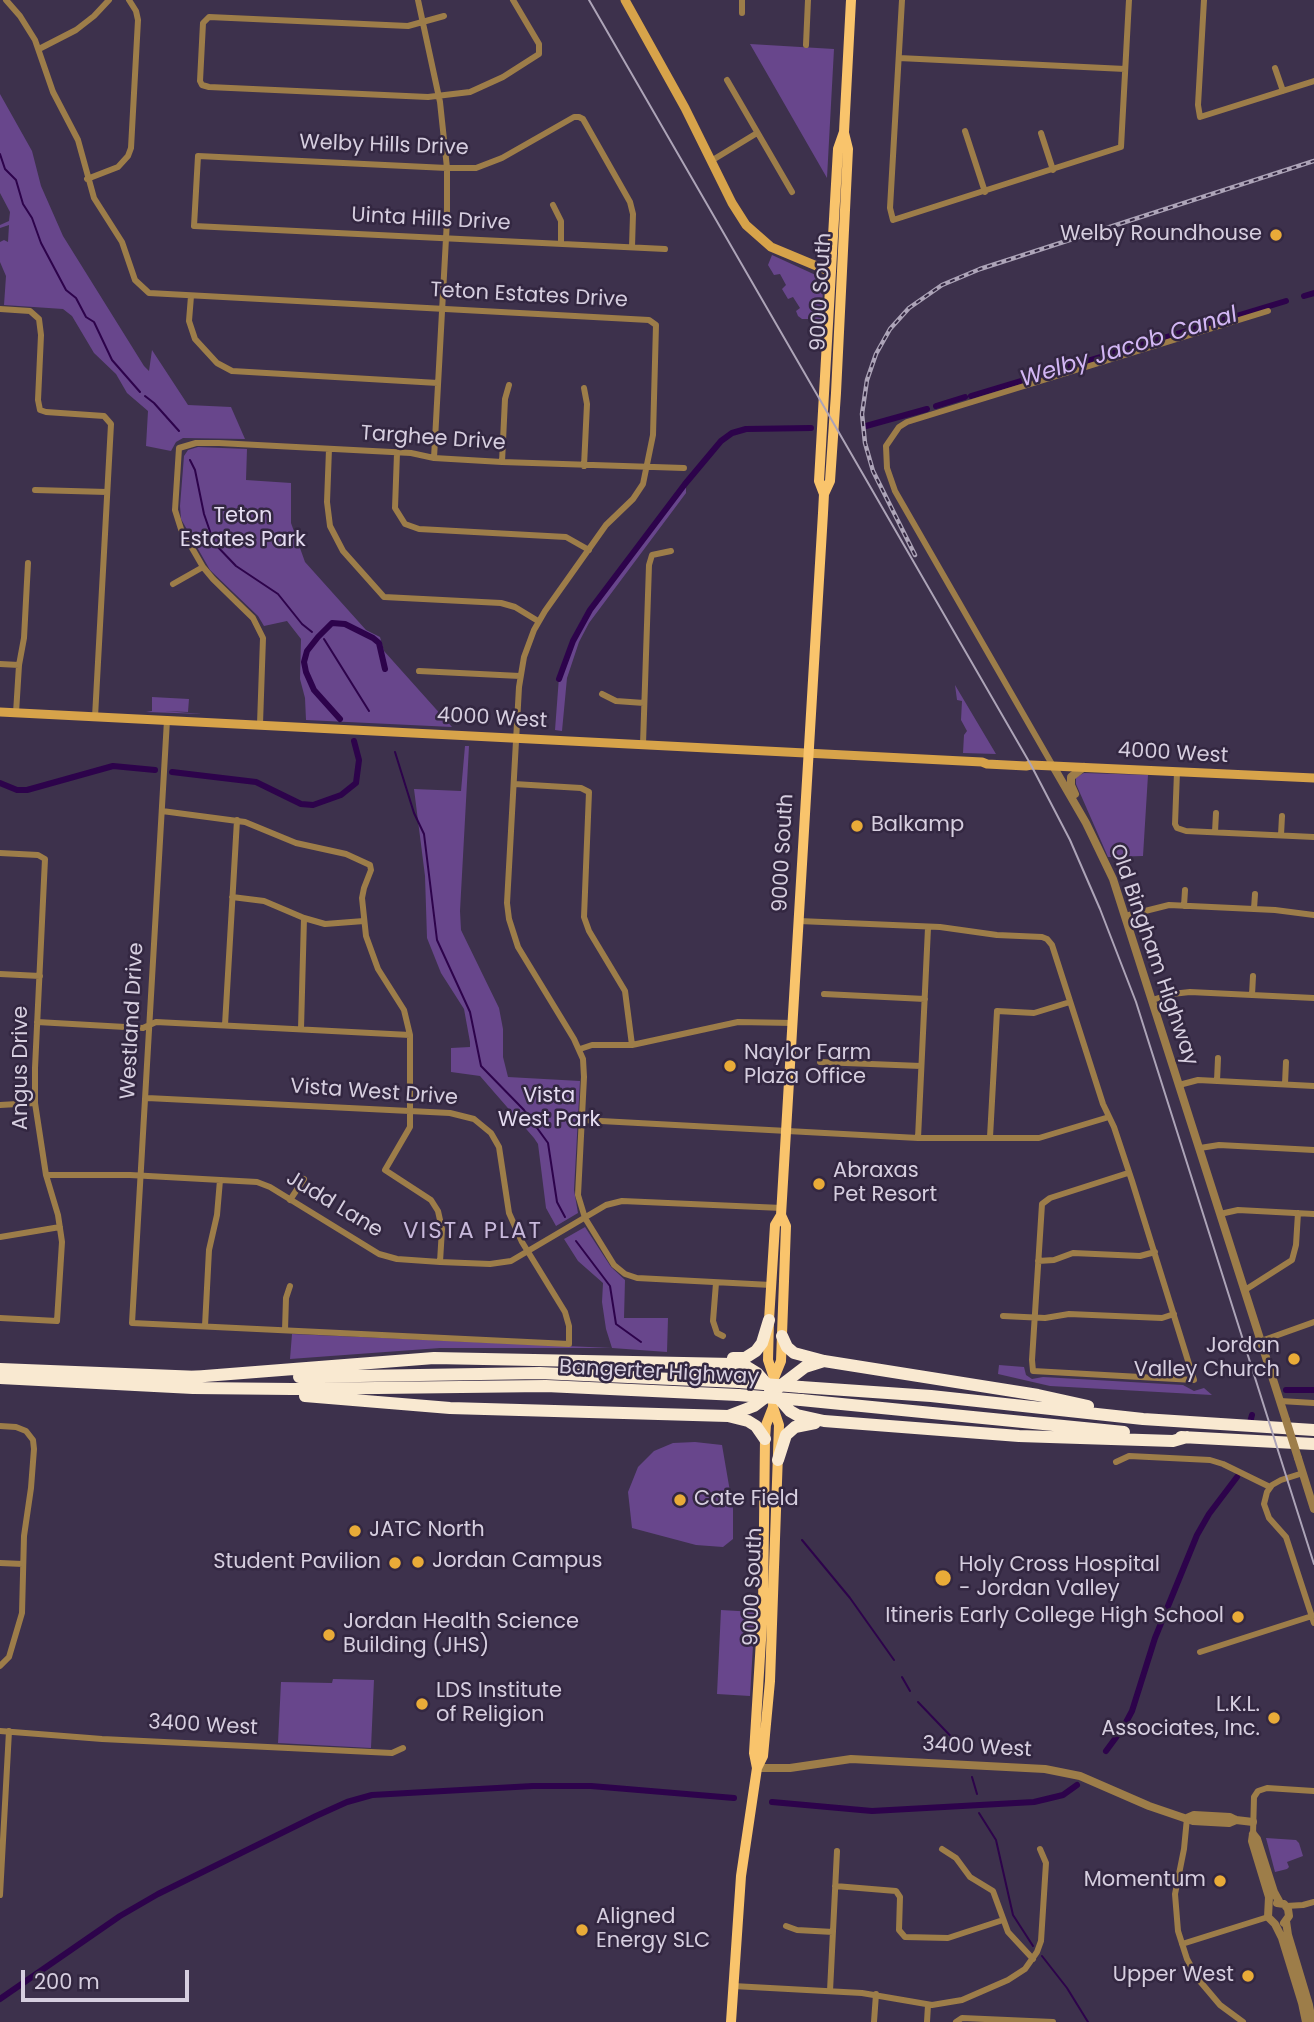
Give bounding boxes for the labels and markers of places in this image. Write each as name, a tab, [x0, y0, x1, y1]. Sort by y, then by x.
place label: Welby Roundhouse	[1060, 222, 1262, 248]
marker: Welby Roundhouse	[1268, 227, 1284, 243]
place label: Balkamp	[871, 813, 964, 839]
marker: Balkamp	[849, 818, 865, 834]
place label: Naylor Farm Plaza Office	[744, 1041, 871, 1091]
marker: Naylor Farm Plaza Office	[722, 1058, 738, 1074]
place label: Abraxas Pet Resort	[833, 1159, 937, 1209]
marker: Abraxas Pet Resort	[811, 1176, 827, 1192]
place label: Jordan Valley Church	[1134, 1334, 1280, 1384]
marker: Jordan Valley Church	[1286, 1351, 1302, 1367]
place label: Cate Field	[694, 1487, 799, 1513]
marker: Cate Field	[672, 1492, 688, 1508]
place label: JATC North	[369, 1518, 485, 1544]
marker: JATC North	[347, 1523, 363, 1539]
place label: Jordan Campus	[432, 1549, 602, 1575]
place label: Student Pavilion	[213, 1550, 381, 1576]
place label: Holy Cross Hospital - Jordan Valley	[959, 1553, 1160, 1603]
marker: Jordan Campus	[410, 1554, 426, 1570]
marker: Student Pavilion	[387, 1555, 403, 1571]
marker: Holy Cross Hospital - Jordan Valley	[933, 1568, 953, 1588]
place label: Itineris Early College High School	[885, 1604, 1224, 1630]
marker: Itineris Early College High School	[1230, 1609, 1246, 1625]
place label: Jordan Health Science Building (JHS)	[343, 1610, 579, 1660]
marker: Jordan Health Science Building (JHS)	[321, 1627, 337, 1643]
place label: LDS Institute of Religion	[436, 1679, 562, 1729]
place label: L.K.L. Associates, Inc.	[1101, 1693, 1260, 1743]
marker: LDS Institute of Religion	[414, 1696, 430, 1712]
marker: L.K.L. Associates, Inc.	[1266, 1710, 1282, 1726]
place label: Momentum	[1084, 1868, 1206, 1894]
marker: Momentum	[1212, 1873, 1228, 1889]
place label: Aligned Energy SLC	[596, 1905, 710, 1955]
marker: Aligned Energy SLC	[574, 1922, 590, 1938]
place label: Upper West	[1113, 1963, 1234, 1989]
marker: Upper West	[1240, 1968, 1256, 1984]

